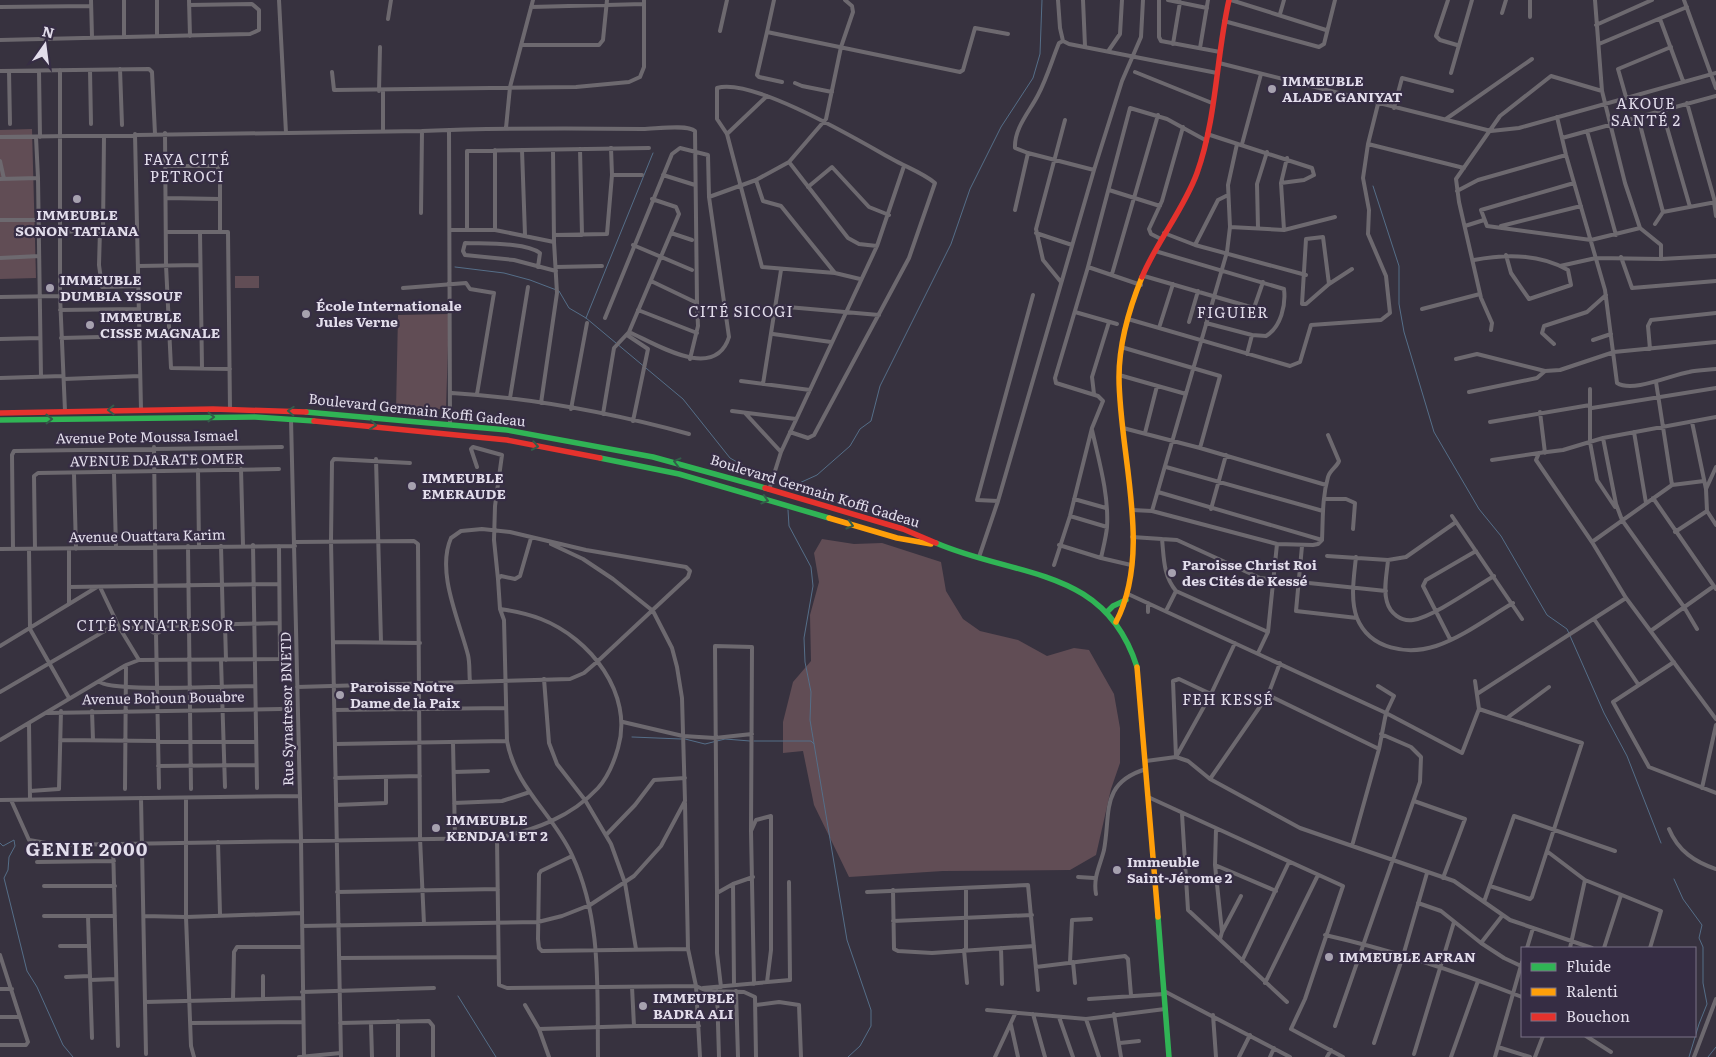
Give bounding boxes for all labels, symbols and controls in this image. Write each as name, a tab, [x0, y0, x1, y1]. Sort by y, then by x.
north arrow	[20, 20, 70, 70]
text: N	[40, 20, 57, 43]
place label: IMMEUBLE ALADE GANIYAT	[1282, 70, 1403, 106]
marker: IMMEUBLE ALADE GANIYAT	[1266, 83, 1278, 95]
district label: AKOUE SANTÉ 2	[1611, 91, 1681, 131]
district label: FAYA CITÉ PETROCI	[144, 147, 230, 187]
marker: IMMEUBLE SONON TATIANA	[71, 193, 83, 205]
place label: IMMEUBLE SONON TATIANA	[15, 204, 139, 240]
place label: IMMEUBLE DUMBIA YSSOUF	[60, 269, 182, 305]
marker: IMMEUBLE DUMBIA YSSOUF	[44, 282, 56, 294]
place label: École Internationale Jules Verne	[316, 295, 462, 331]
district label: CITÉ SICOGI	[688, 299, 794, 322]
district label: FIGUIER	[1197, 300, 1269, 323]
place label: IMMEUBLE CISSE MAGNALE	[100, 306, 220, 342]
marker: École Internationale Jules Verne	[300, 308, 312, 320]
marker: IMMEUBLE CISSE MAGNALE	[84, 319, 96, 331]
street label: Boulevard Germain Koffi Gadeau	[308, 388, 527, 430]
one-way arrow	[107, 405, 114, 415]
one-way arrow	[287, 406, 295, 417]
one-way arrow	[208, 412, 215, 422]
one-way arrow	[45, 413, 53, 424]
one-way arrow	[370, 419, 378, 430]
street label: Avenue Pote Moussa Ismael	[55, 424, 239, 448]
one-way arrow	[530, 440, 539, 450]
street label: AVENUE DJARATE OMER	[69, 447, 245, 471]
street label: Boulevard Germain Koffi Gadeau	[708, 449, 923, 532]
one-way arrow	[673, 457, 682, 468]
place label: IMMEUBLE EMERAUDE	[422, 467, 506, 503]
marker: IMMEUBLE EMERAUDE	[406, 480, 418, 492]
one-way arrow	[760, 494, 768, 504]
one-way arrow	[846, 519, 855, 530]
street label: Avenue Ouattara Karim	[68, 524, 226, 546]
place label: Paroisse Christ Roi des Cités de Kessé	[1182, 554, 1317, 590]
marker: Paroisse Christ Roi des Cités de Kessé	[1166, 567, 1178, 579]
district label: CITÉ SYNATRESOR	[77, 613, 235, 636]
street label: Rue Synatresor BNETD	[275, 631, 297, 786]
place label: Paroisse Notre Dame de la Paix	[350, 676, 460, 712]
street label: Avenue Bohoun Bouabre	[81, 686, 245, 708]
district label: FEH KESSÉ	[1182, 687, 1274, 710]
marker: Paroisse Notre Dame de la Paix	[334, 689, 346, 701]
place label: IMMEUBLE KENDJA 1 ET 2	[446, 809, 548, 845]
marker: IMMEUBLE KENDJA 1 ET 2	[430, 822, 442, 834]
district label: GENIE 2000	[26, 834, 148, 862]
place label: Immeuble Saint-Jérome 2	[1127, 851, 1233, 887]
marker: Immeuble Saint-Jérome 2	[1111, 864, 1123, 876]
place label: IMMEUBLE AFRAN	[1339, 946, 1476, 966]
legend	[1521, 947, 1696, 1037]
marker: IMMEUBLE AFRAN	[1323, 951, 1335, 963]
text: Fluide	[1566, 954, 1611, 977]
text: Ralenti	[1566, 979, 1618, 1002]
place label: IMMEUBLE BADRA ALI	[653, 987, 735, 1023]
marker: IMMEUBLE BADRA ALI	[637, 1000, 649, 1012]
text: Bouchon	[1566, 1004, 1630, 1027]

